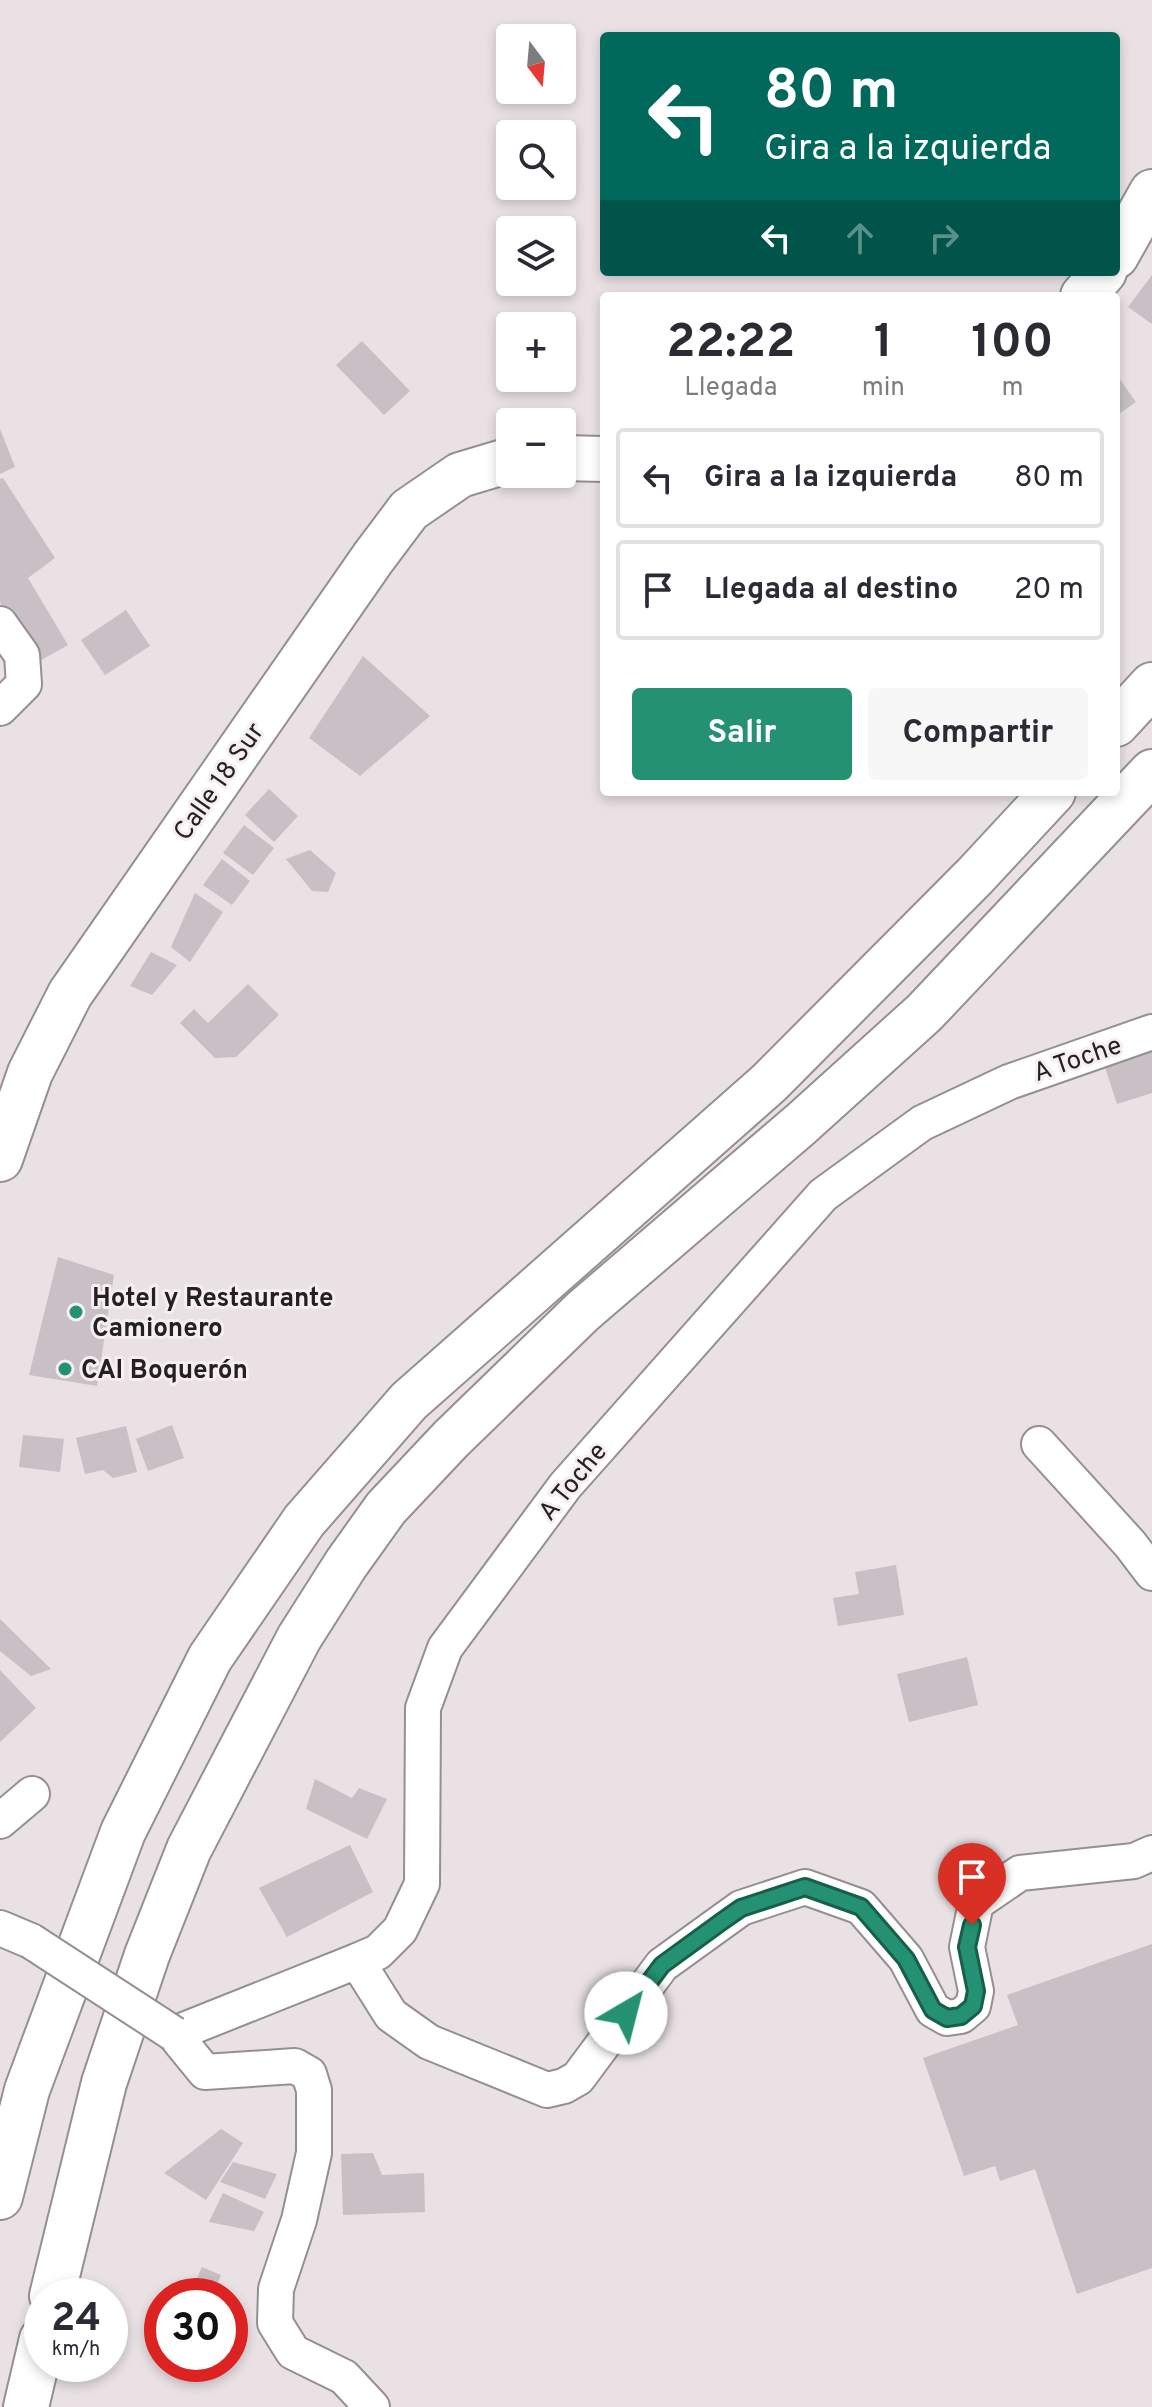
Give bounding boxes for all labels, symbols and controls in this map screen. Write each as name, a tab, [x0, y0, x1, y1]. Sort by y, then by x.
north arrow	[496, 24, 576, 104]
map controls	[496, 24, 576, 488]
text: 80 m	[764, 58, 898, 128]
icon: left	[632, 64, 736, 168]
button: search	[496, 120, 576, 200]
text: Gira a la izquierda	[764, 127, 1051, 173]
button: layers	[496, 216, 576, 296]
icon: left	[754, 216, 798, 260]
icon: ahead	[838, 216, 882, 260]
icon: right	[922, 216, 966, 260]
button: +	[496, 312, 576, 392]
text: 22:22	[666, 314, 795, 374]
text: 1	[874, 314, 893, 374]
text: 100	[971, 314, 1054, 374]
text: Llegada	[684, 372, 777, 405]
text: min	[862, 372, 905, 405]
text: m	[1001, 372, 1023, 405]
button: −	[496, 408, 576, 488]
icon: left	[636, 456, 680, 500]
text: Gira a la izquierda	[704, 460, 957, 497]
text: 80 m	[1014, 460, 1084, 497]
icon: arrive	[636, 568, 680, 612]
text: Llegada al destino	[704, 572, 958, 609]
text: 20 m	[1014, 572, 1084, 609]
button: Salir	[632, 688, 852, 780]
button: Compartir	[868, 688, 1088, 780]
street label: Calle 18 Sur	[167, 717, 273, 848]
street label: A Toche	[1029, 1030, 1126, 1091]
place label: Hotel y Restaurante Camionero	[92, 1283, 334, 1346]
marker: Hotel y Restaurante Camionero	[67, 1303, 85, 1321]
place label: CAI Boquerón	[81, 1355, 248, 1388]
marker: CAI Boquerón	[56, 1360, 74, 1378]
street label: A Toche	[532, 1437, 616, 1528]
pin	[938, 1843, 1006, 1925]
icon: arrive	[950, 1855, 994, 1899]
position arrow	[584, 1971, 668, 2055]
speed limit sign: 30	[144, 2278, 248, 2382]
text: 24	[51, 2295, 101, 2345]
text: km/h	[52, 2337, 100, 2363]

